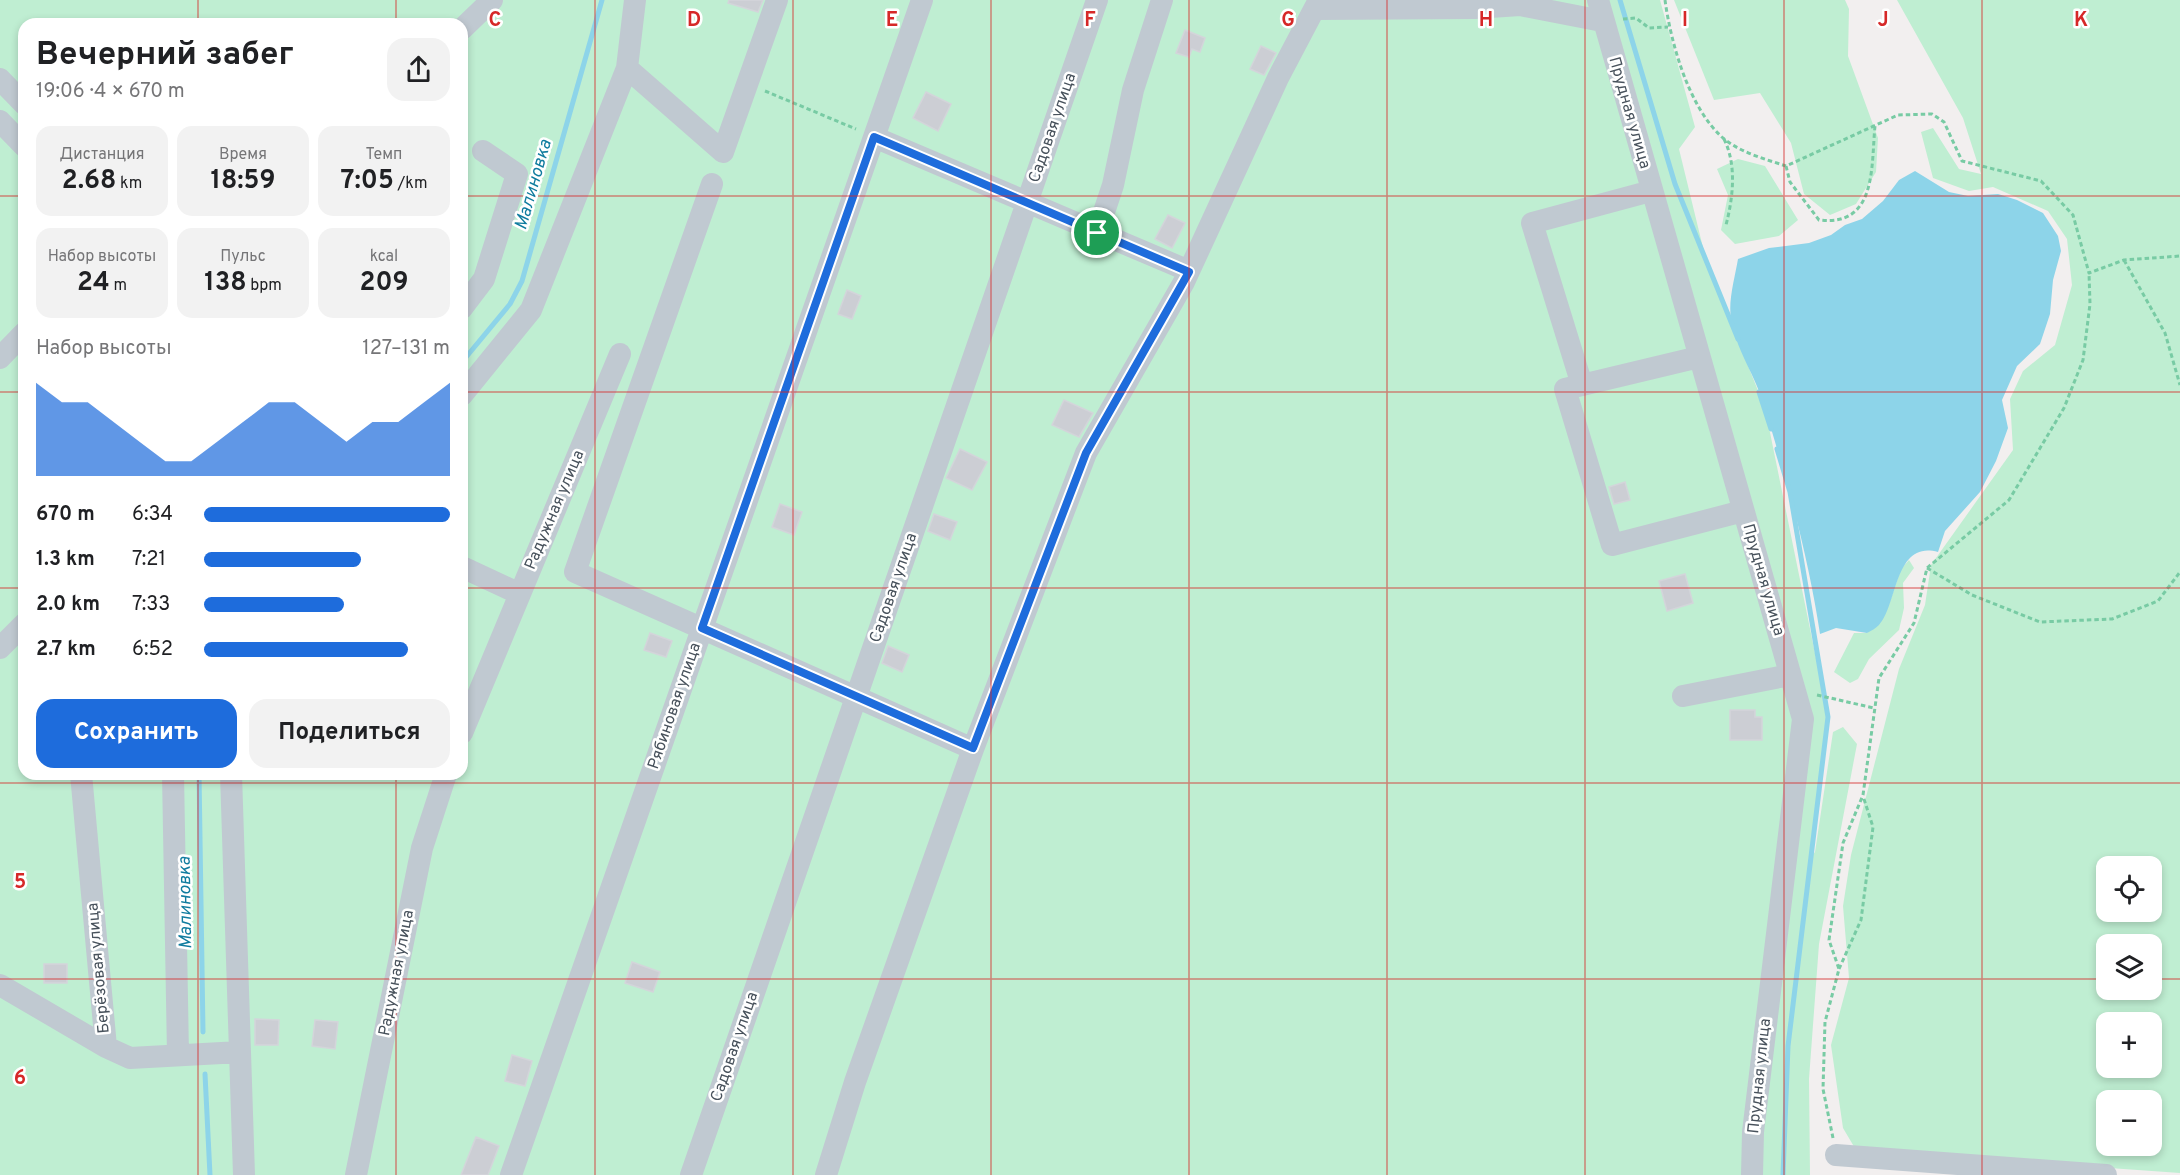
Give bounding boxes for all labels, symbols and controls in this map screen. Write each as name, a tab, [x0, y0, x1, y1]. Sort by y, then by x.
text: C	[489, 8, 501, 34]
text: D	[687, 8, 701, 34]
text: E	[886, 8, 898, 34]
text: F	[1084, 8, 1096, 34]
text: G	[1281, 8, 1295, 34]
text: H	[1479, 8, 1493, 34]
text: I	[1682, 8, 1688, 34]
text: J	[1877, 8, 1889, 34]
text: K	[2074, 8, 2088, 34]
text: Вечерний забег	[36, 35, 294, 77]
button: share	[387, 38, 450, 101]
street label: Прудная улица	[1603, 55, 1655, 171]
street label: Садовая улица	[1025, 70, 1081, 186]
text: 19:06 · 4 × 670 m	[36, 79, 185, 105]
water label: Малиновка	[510, 137, 558, 233]
text: Дистанция	[59, 145, 145, 165]
text: Время	[219, 145, 267, 165]
text: Темп	[366, 145, 402, 165]
text: 2.68	[62, 165, 116, 198]
text: 18:59	[211, 165, 275, 198]
text: 7:05	[341, 165, 394, 198]
text: km	[116, 174, 142, 194]
text: /km	[394, 174, 427, 194]
pin	[1071, 207, 1122, 258]
icon: arrive	[1080, 216, 1113, 249]
text: Набор высоты	[48, 247, 156, 267]
text: Пульс	[220, 247, 266, 267]
text: kcal	[370, 247, 398, 267]
text: 24	[77, 267, 110, 300]
text: 138	[204, 267, 247, 300]
text: 209	[360, 267, 408, 300]
text: m	[110, 276, 127, 296]
text: bpm	[247, 276, 282, 296]
text: Набор высоты	[36, 336, 172, 362]
text: 127–131 m	[362, 336, 450, 362]
street label: Радужная улица	[521, 447, 589, 573]
text: 670 m	[36, 502, 95, 528]
text: 6:34	[132, 502, 173, 528]
street label: Прудная улица	[1737, 522, 1789, 638]
street label: Садовая улица	[866, 530, 922, 646]
text: 1.3 km	[36, 547, 95, 573]
text: 7:21	[132, 547, 166, 573]
text: 2.0 km	[36, 592, 100, 618]
text: 7:33	[132, 592, 170, 618]
text: 2.7 km	[36, 637, 96, 663]
text: 6:52	[132, 637, 173, 663]
street label: Рябиновая улица	[644, 640, 706, 772]
button: Сохранить	[36, 699, 237, 768]
button: Поделиться	[249, 699, 450, 768]
water label: Малиновка	[174, 856, 198, 950]
map controls	[2096, 856, 2162, 1156]
button: locate	[2096, 856, 2162, 922]
text: 5	[14, 870, 26, 896]
street label: Берёзовая улица	[83, 902, 115, 1034]
street label: Радужная улица	[375, 908, 419, 1038]
button: layers	[2096, 934, 2162, 1000]
street label: Садовая улица	[707, 989, 763, 1105]
button: +	[2096, 1012, 2162, 1078]
street label: Прудная улица	[1744, 1017, 1776, 1135]
text: 6	[14, 1066, 26, 1092]
button: −	[2096, 1090, 2162, 1156]

